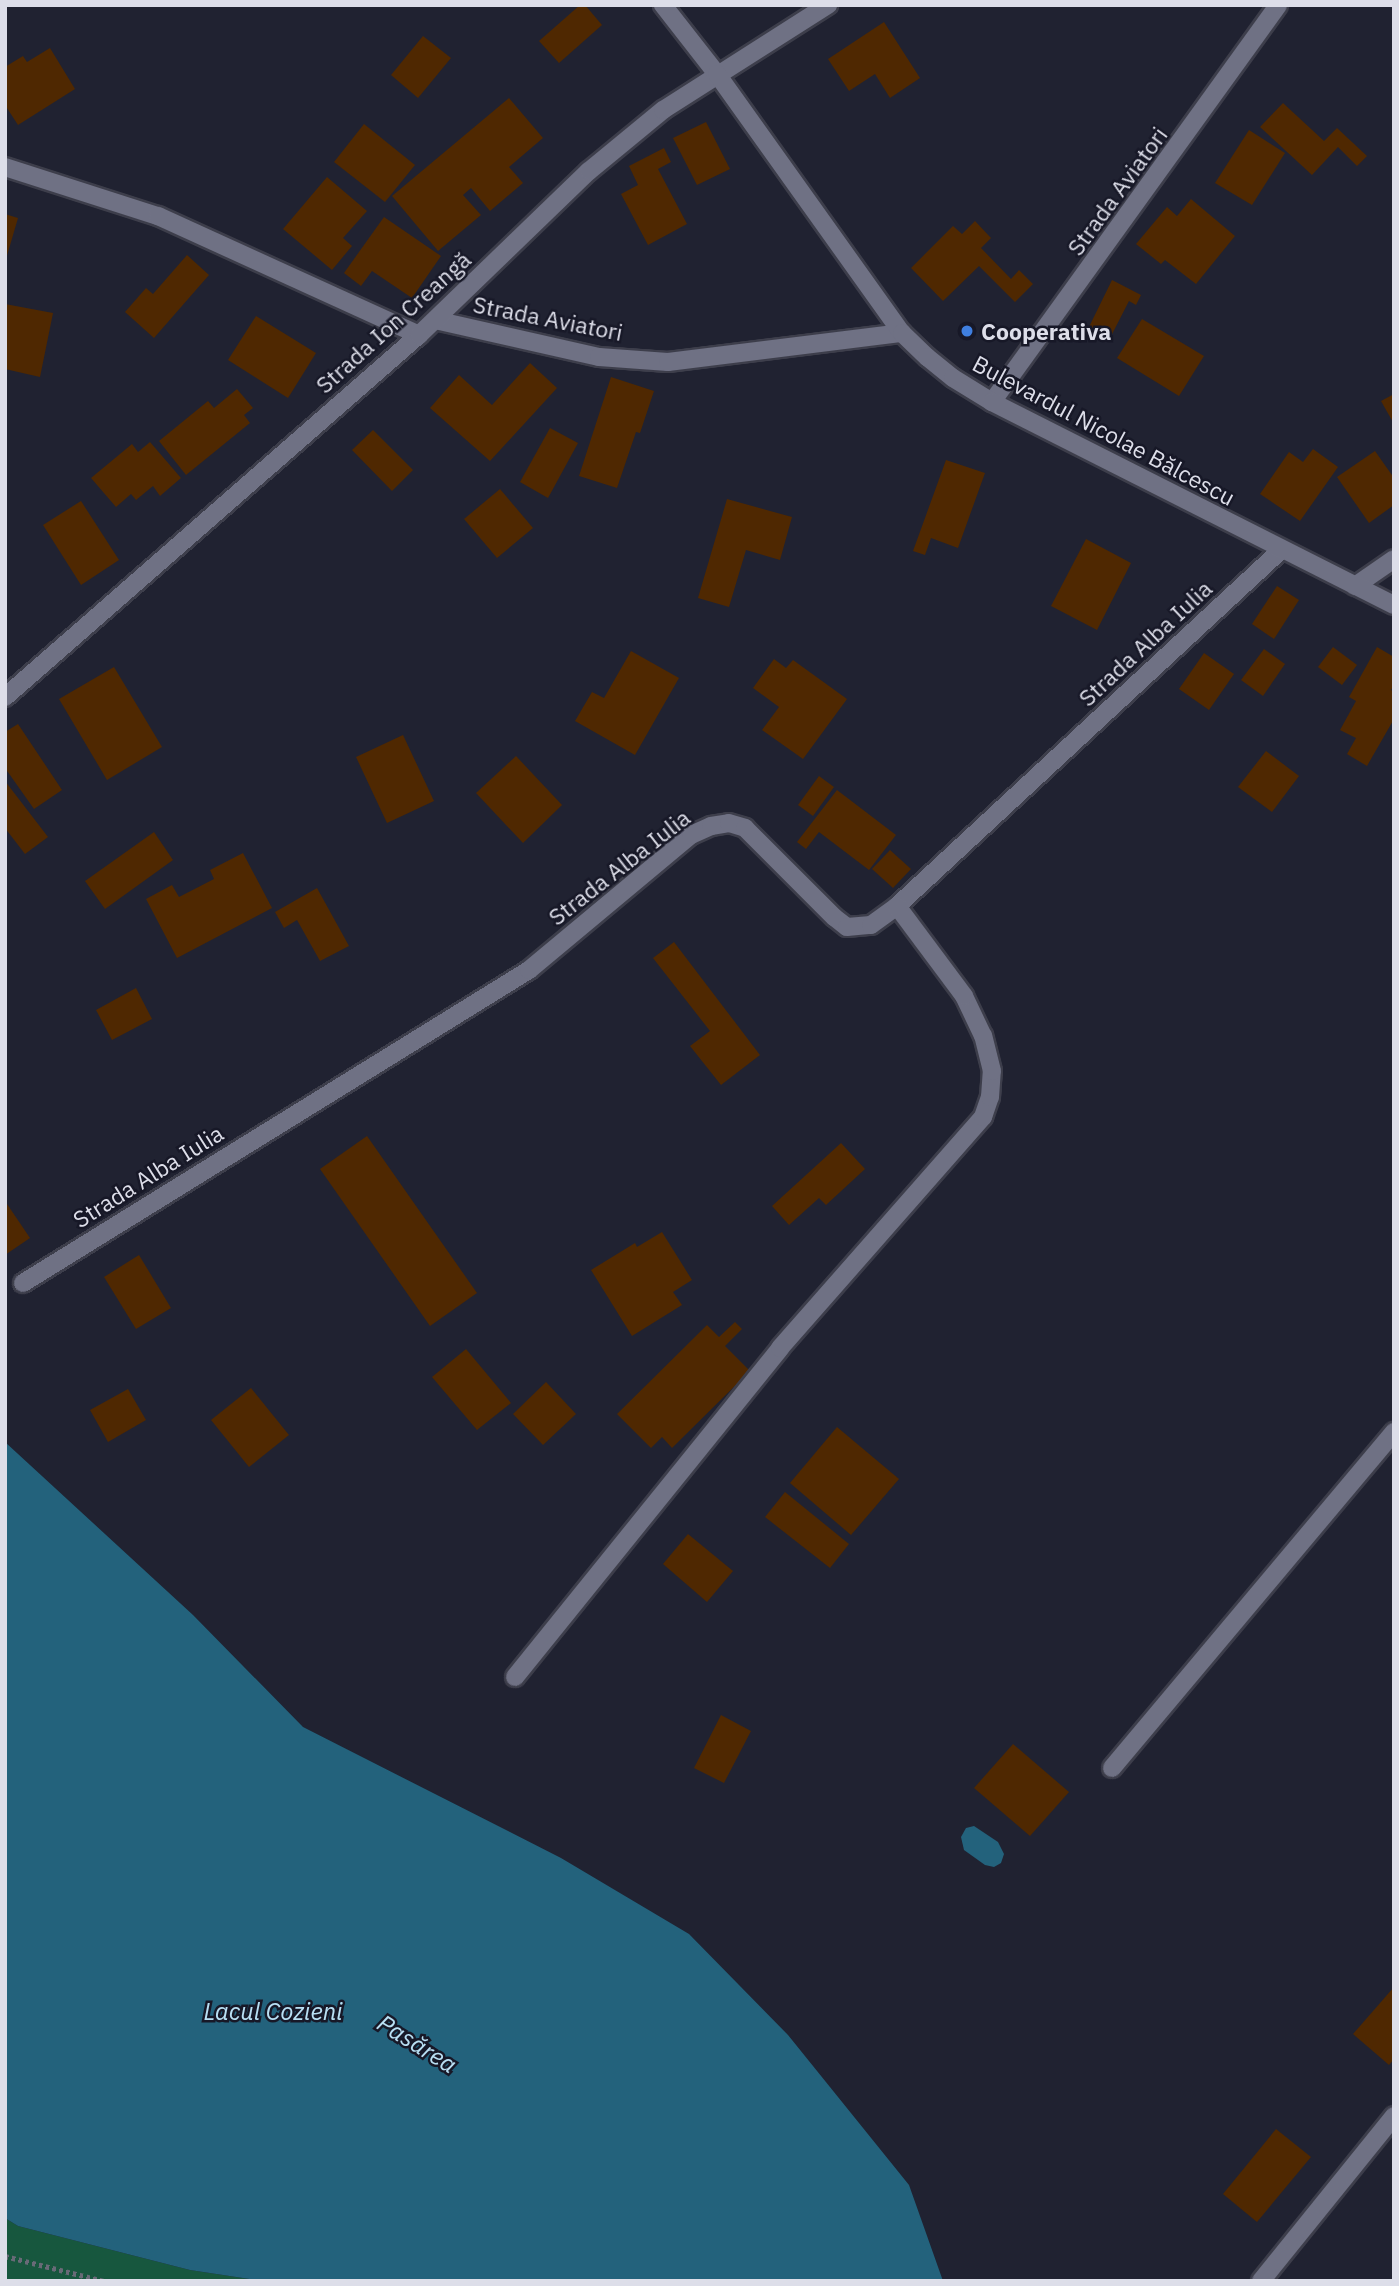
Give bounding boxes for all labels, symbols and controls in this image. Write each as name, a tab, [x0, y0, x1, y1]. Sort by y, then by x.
street label: Strada Aviatori	[1061, 121, 1173, 261]
street label: Strada Ion Creangă	[310, 245, 476, 399]
street label: Strada Aviatori	[471, 290, 625, 346]
place label: Cooperativa	[981, 317, 1111, 345]
marker: Cooperativa	[959, 323, 975, 339]
street label: Bulevardul Nicolae Bălcescu	[968, 349, 1240, 511]
street label: Strada Alba Iulia	[1073, 574, 1217, 712]
street label: Strada Alba Iulia	[543, 803, 695, 931]
street label: Strada Alba Iulia	[68, 1119, 228, 1233]
water label: Lacul Cozieni	[203, 1998, 343, 2026]
water label: Pasărea	[372, 2008, 462, 2080]

